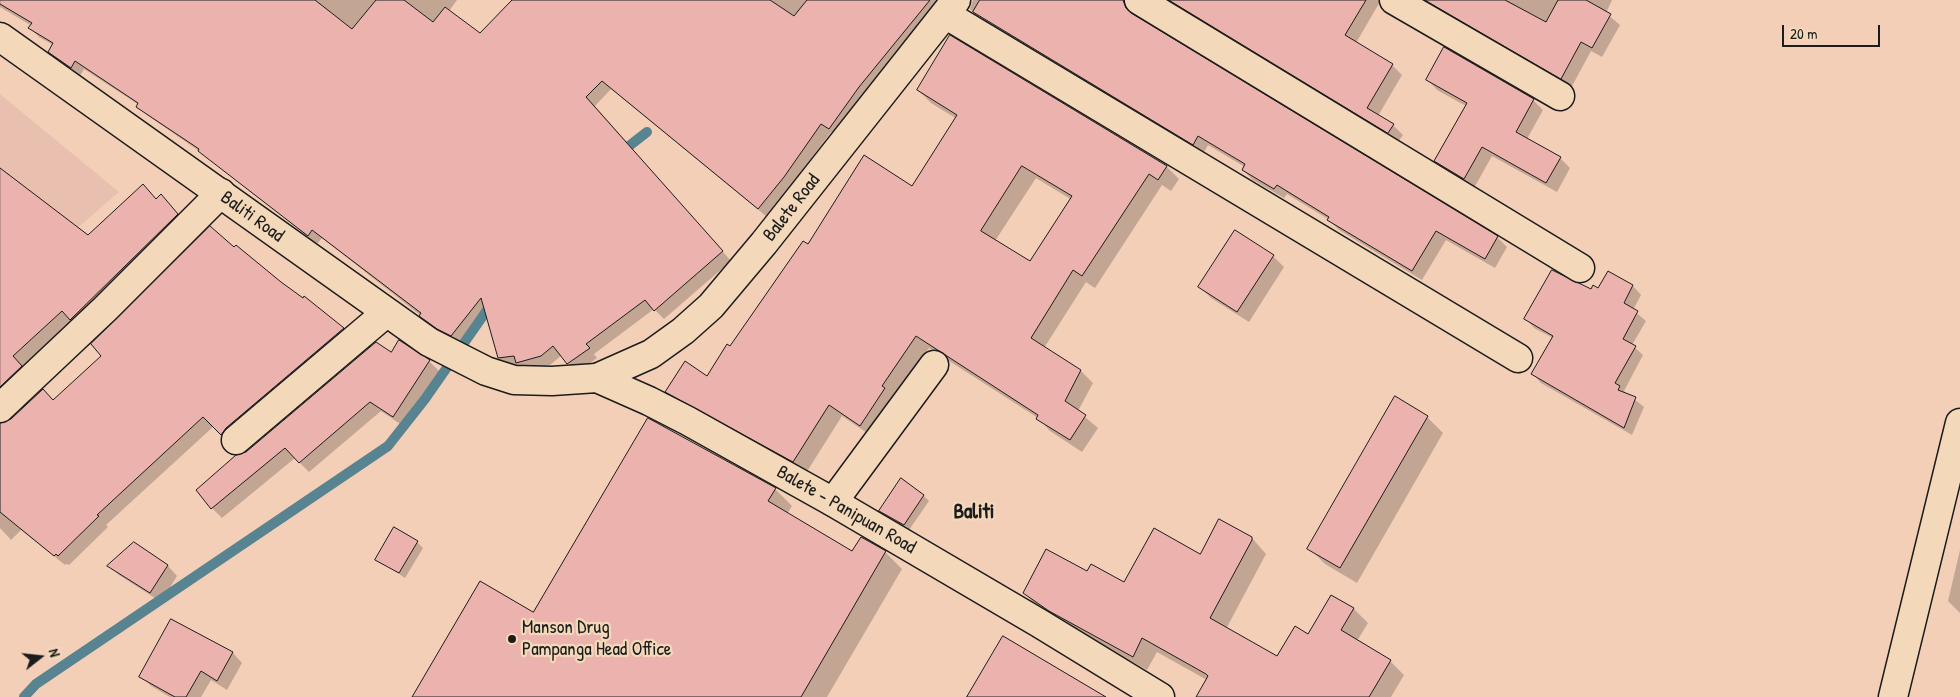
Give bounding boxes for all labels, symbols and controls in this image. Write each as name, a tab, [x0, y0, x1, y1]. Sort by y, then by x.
scale bar	[1785, 15, 1882, 47]
text: 20 m	[1790, 23, 1817, 44]
street label: Balete Road	[759, 170, 825, 246]
street label: Baliti Road	[216, 186, 288, 248]
street label: Balete - Panipuan Road	[772, 461, 920, 559]
district label: Baliti	[953, 499, 995, 525]
place label: Manson Drug Pampanga Head Office	[522, 617, 671, 661]
north arrow	[15, 632, 65, 682]
marker: Manson Drug Pampanga Head Office	[506, 633, 518, 645]
text: N	[45, 647, 65, 659]

